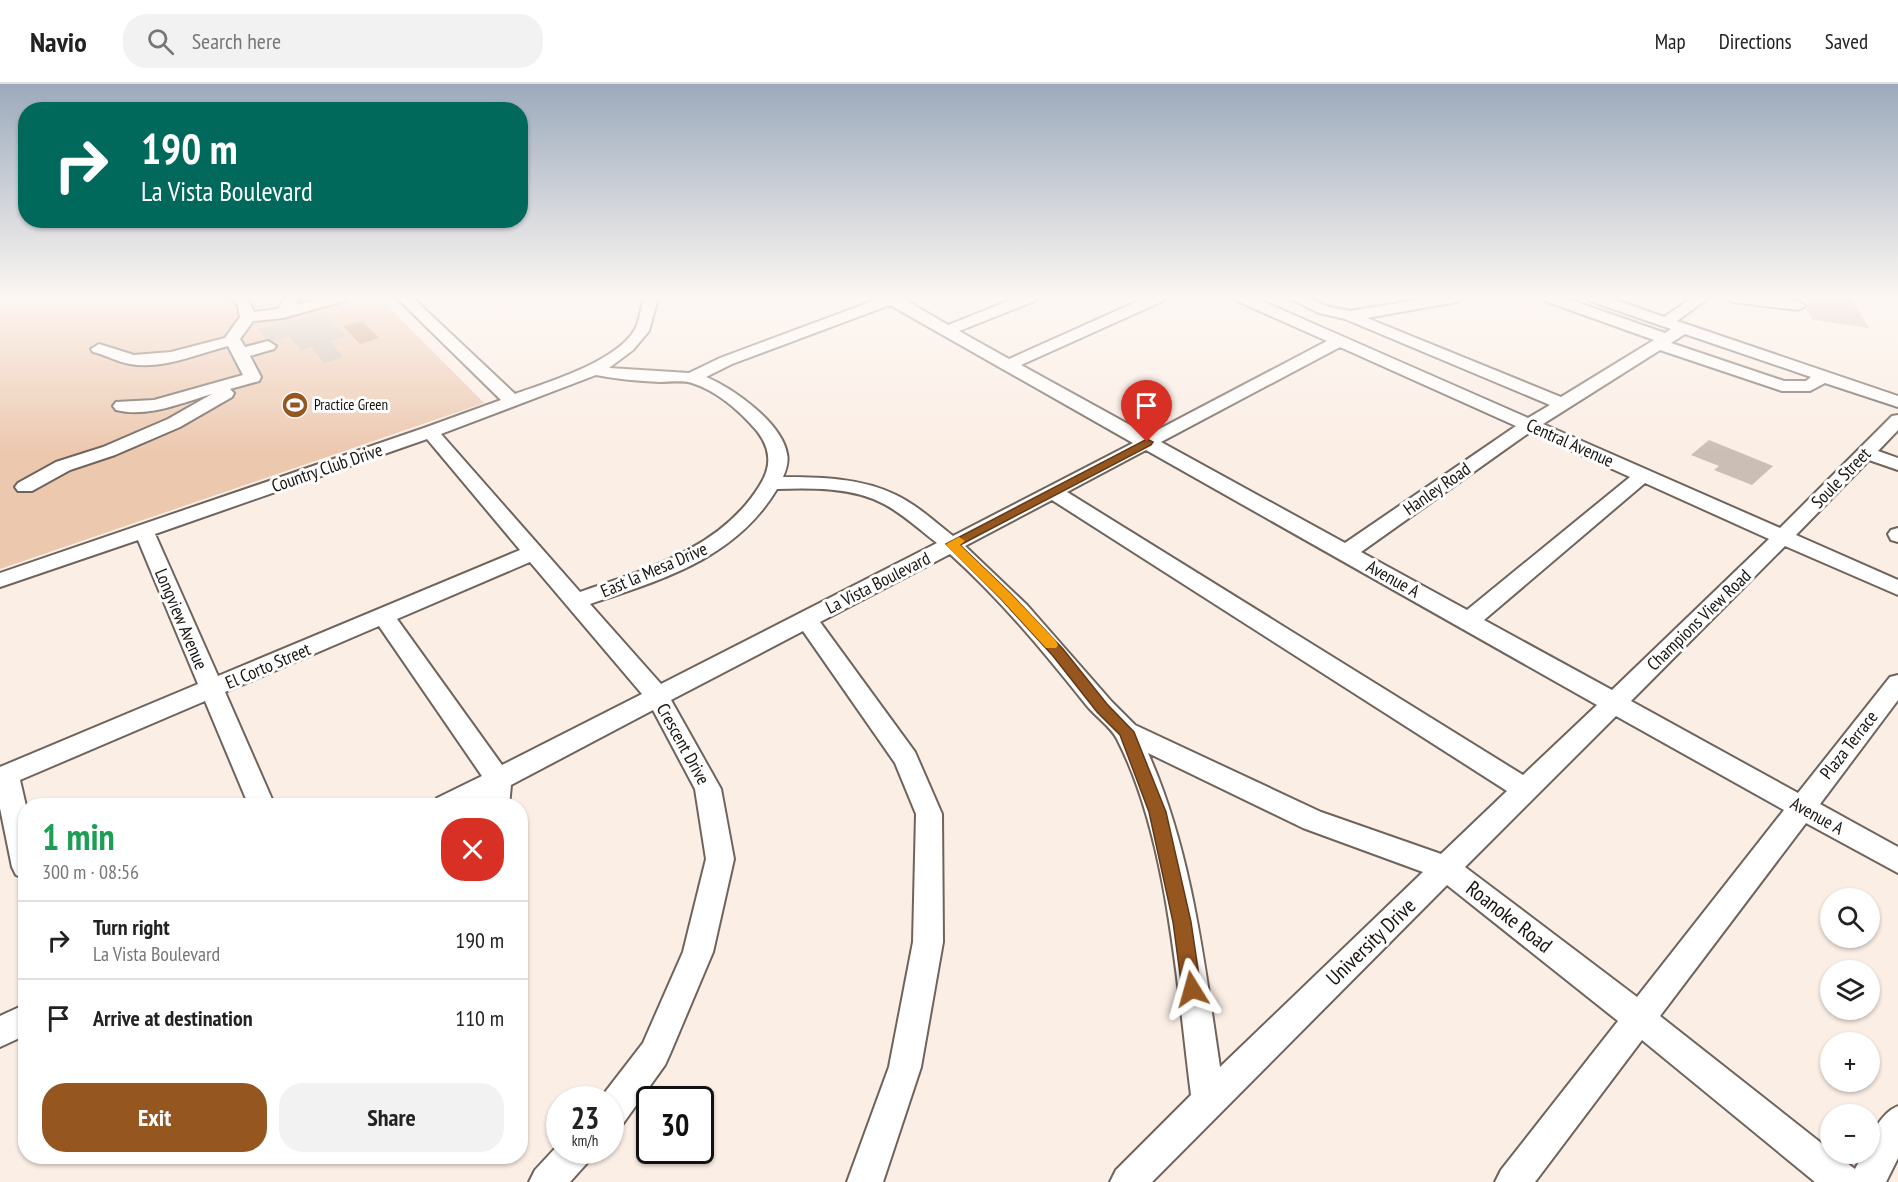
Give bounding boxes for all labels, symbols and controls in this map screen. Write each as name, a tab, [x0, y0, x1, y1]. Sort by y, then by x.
search box	[123, 14, 543, 68]
text: Navio	[30, 23, 87, 60]
icon: search	[144, 25, 177, 58]
text: Search here	[192, 27, 281, 55]
text: Map	[1655, 28, 1686, 55]
text: Directions	[1719, 28, 1792, 55]
text: Saved	[1825, 28, 1868, 55]
text: 190 m	[141, 121, 238, 176]
icon: right	[42, 126, 120, 204]
text: La Vista Boulevard	[141, 174, 313, 208]
pin	[1121, 380, 1172, 442]
icon: arrive	[1130, 389, 1163, 422]
sports icon: Practice Green	[280, 390, 310, 420]
place label: Practice Green	[314, 395, 388, 414]
street label: Central Avenue	[1523, 413, 1617, 472]
street label: Country Club Drive	[268, 438, 385, 497]
street label: Soule Street	[1806, 442, 1875, 513]
street label: Hanley Road	[1399, 457, 1475, 520]
street label: East la Mesa Drive	[597, 537, 711, 602]
street label: La Vista Boulevard	[822, 546, 934, 619]
street label: Avenue A	[1363, 555, 1424, 603]
street label: Champions View Road	[1642, 564, 1756, 675]
street label: Longview Avenue	[150, 565, 213, 673]
street label: El Corto Street	[222, 637, 314, 694]
street label: Crescent Drive	[652, 699, 715, 788]
street label: Plaza Terrace	[1815, 706, 1883, 784]
street label: Avenue A	[1787, 792, 1848, 840]
text: 1 min	[42, 813, 115, 860]
button: close	[441, 818, 504, 881]
text: 300 m · 08:56	[42, 859, 139, 885]
street label: Roanoke Road	[1461, 875, 1558, 959]
map controls	[1820, 888, 1880, 1164]
button: search	[1820, 888, 1880, 948]
street label: University Drive	[1320, 892, 1421, 991]
text: Turn right	[93, 913, 170, 941]
icon: right	[42, 924, 75, 957]
text: 190 m	[455, 926, 504, 954]
text: La Vista Boulevard	[93, 941, 220, 967]
position arrow	[1160, 957, 1224, 1021]
button: layers	[1820, 960, 1880, 1020]
icon: arrive	[42, 1002, 75, 1035]
text: Arrive at destination	[93, 1004, 253, 1032]
text: 110 m	[455, 1004, 504, 1032]
button: +	[1820, 1032, 1880, 1092]
button: Exit	[42, 1083, 267, 1152]
button: Share	[279, 1083, 504, 1152]
speed limit sign: 30	[636, 1086, 714, 1164]
text: 23	[571, 1098, 599, 1137]
button: −	[1820, 1104, 1880, 1164]
text: km/h	[572, 1131, 598, 1150]

